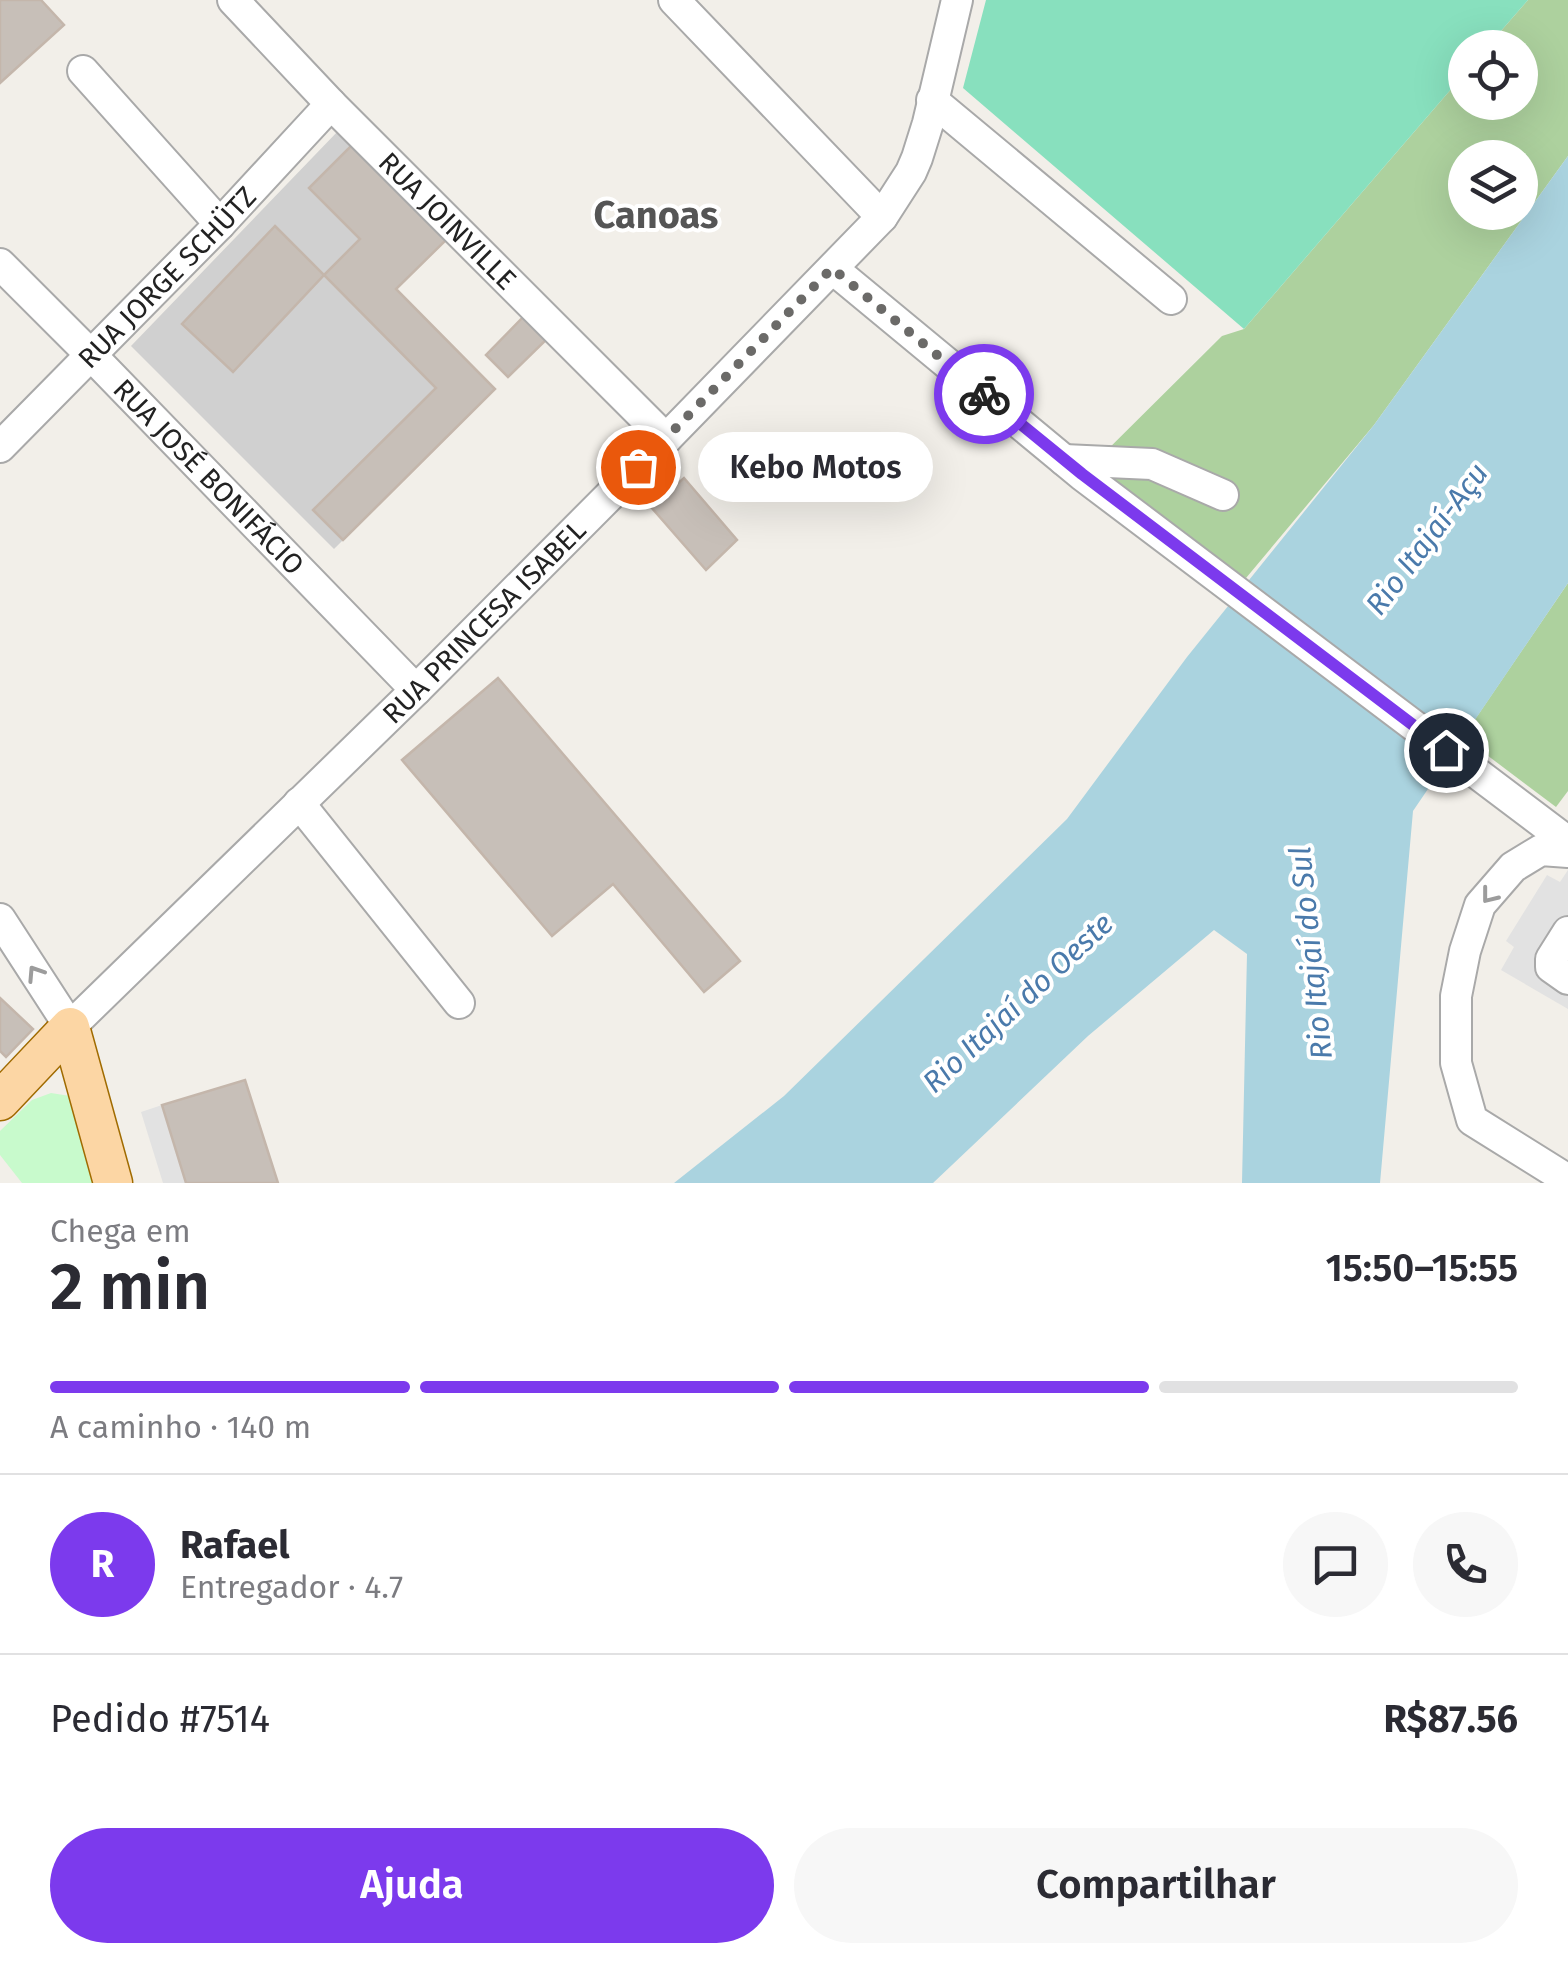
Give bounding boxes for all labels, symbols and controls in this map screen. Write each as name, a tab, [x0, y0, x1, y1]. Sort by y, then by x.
map controls	[1448, 30, 1538, 230]
button: locate	[1448, 30, 1538, 120]
button: layers	[1448, 140, 1538, 230]
street label: RUA JOINVILLE	[372, 146, 523, 297]
street label: RUA JORGE SCHÜTZ	[71, 180, 263, 375]
district label: Canoas	[594, 192, 718, 238]
courier	[934, 344, 1034, 444]
icon: bike	[957, 367, 1012, 422]
street label: RUA JOSÉ BONIFÁCIO	[106, 372, 311, 581]
pin	[596, 425, 681, 510]
callout: Kebo Motos	[698, 432, 933, 502]
icon: bag	[611, 440, 666, 495]
text: Kebo Motos	[730, 448, 901, 486]
water label: Rio Itajaí-Açu	[1358, 456, 1496, 622]
street label: RUA PRINCESA ISABEL	[376, 514, 593, 730]
pin	[1404, 708, 1489, 793]
icon: home	[1419, 723, 1474, 778]
water label: Rio Itajaí do Sul	[1282, 845, 1340, 1061]
one-way arrow	[1483, 884, 1501, 902]
water label: Rio Itajaí do Oeste	[915, 906, 1121, 1100]
one-way arrow	[28, 966, 47, 984]
text: Chega em	[50, 1212, 191, 1250]
text: 15:50–15:55	[1326, 1245, 1518, 1291]
text: 2 min	[50, 1248, 210, 1326]
text: A caminho · 140 m	[50, 1408, 311, 1446]
button: chat	[1283, 1512, 1388, 1617]
button: phone	[1413, 1512, 1518, 1617]
text: Rafael	[180, 1522, 290, 1568]
text: R	[91, 1541, 114, 1587]
text: Entregador · 4.7	[180, 1568, 403, 1606]
text: Pedido #7514	[50, 1696, 270, 1742]
text: R$87.56	[1383, 1696, 1518, 1742]
button: Ajuda	[50, 1828, 774, 1943]
button: Compartilhar	[794, 1828, 1518, 1943]

